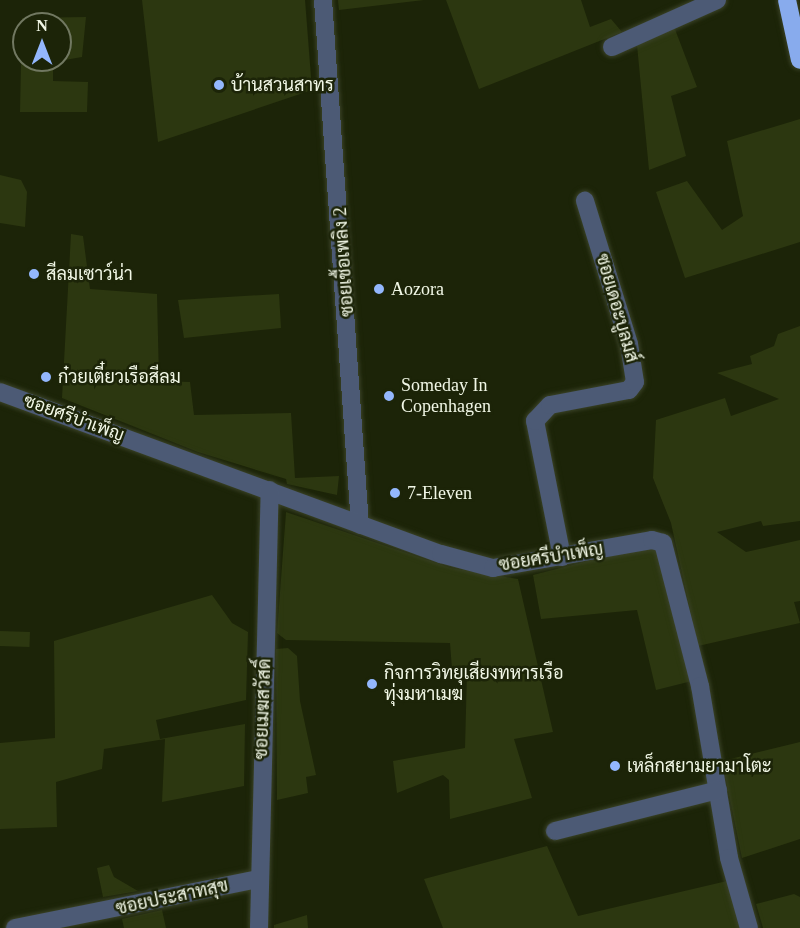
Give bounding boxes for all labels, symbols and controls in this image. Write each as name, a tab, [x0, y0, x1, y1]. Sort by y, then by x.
north arrow	[12, 12, 72, 72]
text: N	[36, 17, 48, 34]
place label: บ้านสวนสาทร	[231, 74, 334, 96]
marker: บ้านสวนสาทร	[212, 78, 226, 92]
street label: ซอยเชื้อเพลิง 2	[329, 207, 359, 317]
street label: ซอยเดอะบูลมส์	[591, 251, 643, 365]
place label: สีลมเซาว์น่า	[46, 263, 133, 285]
marker: สีลมเซาว์น่า	[27, 267, 41, 281]
place label: Aozora	[391, 278, 444, 300]
marker: Aozora	[372, 282, 386, 296]
place label: ก๋วยเตี๋ยวเรือสีลม	[58, 366, 181, 388]
marker: ก๋วยเตี๋ยวเรือสีลม	[39, 370, 53, 384]
place label: Someday In Copenhagen	[401, 375, 491, 418]
marker: Someday In Copenhagen	[382, 389, 396, 403]
street label: ซอยศรีบำเพ็ญ	[21, 390, 127, 446]
place label: 7-Eleven	[407, 482, 472, 504]
marker: 7-Eleven	[388, 486, 402, 500]
street label: ซอยศรีบำเพ็ญ	[497, 538, 605, 576]
street label: ซอยเมฆสวัสดิ์	[250, 658, 276, 760]
place label: กิจการวิทยุเสียงทหารเรือ ทุ่งมหาเมฆ	[384, 663, 564, 706]
marker: กิจการวิทยุเสียงทหารเรือ ทุ่งมหาเมฆ	[365, 677, 379, 691]
place label: เหล็กสยามยามาโตะ	[627, 755, 772, 777]
marker: เหล็กสยามยามาโตะ	[608, 759, 622, 773]
street label: ซอยประสาทสุข	[114, 875, 230, 919]

